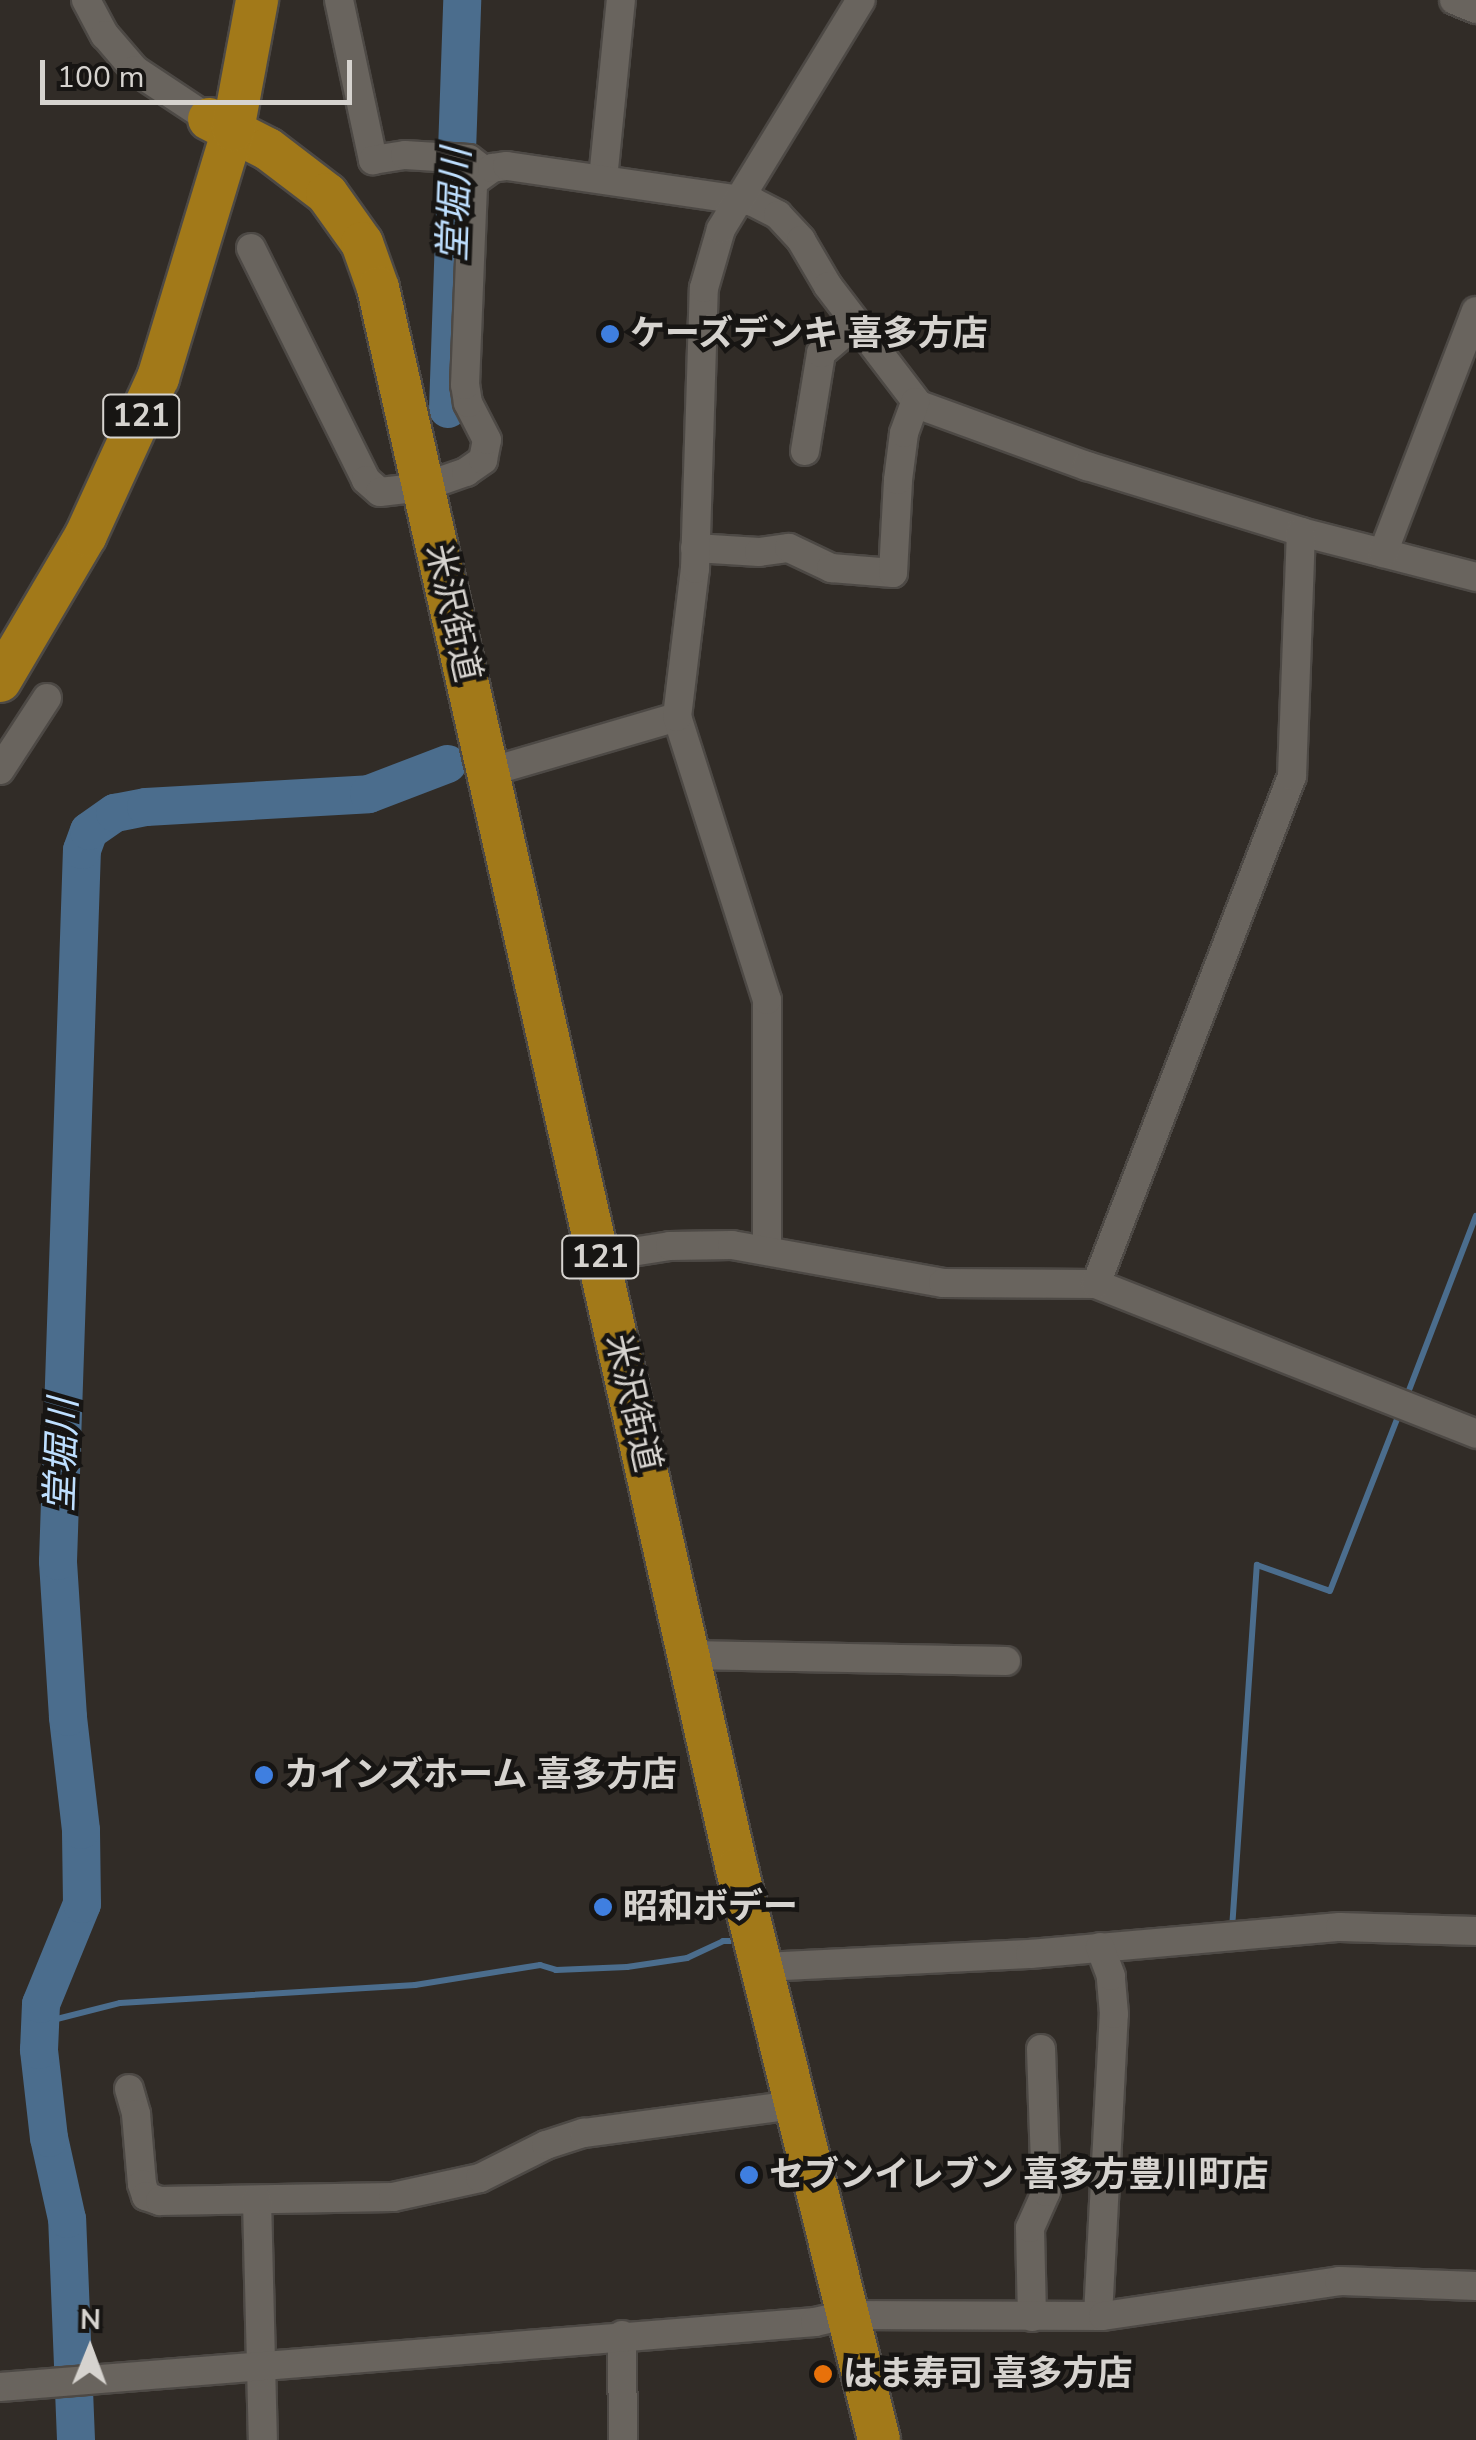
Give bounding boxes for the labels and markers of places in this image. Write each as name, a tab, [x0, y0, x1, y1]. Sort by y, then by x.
place label: ケーズデンキ 喜多方店	[630, 313, 989, 355]
marker: ケーズデンキ 喜多方店	[599, 323, 621, 345]
place label: カインズホーム 喜多方店	[284, 1754, 678, 1796]
marker: カインズホーム 喜多方店	[253, 1764, 275, 1786]
place label: 昭和ボデー	[623, 1886, 798, 1928]
marker: 昭和ボデー	[592, 1896, 614, 1918]
place label: セブンイレブン 喜多方豊川町店	[769, 2154, 1268, 2196]
marker: セブンイレブン 喜多方豊川町店	[738, 2164, 760, 2186]
place label: はま寿司 喜多方店	[843, 2353, 1132, 2395]
marker: はま寿司 喜多方店	[812, 2363, 834, 2385]

